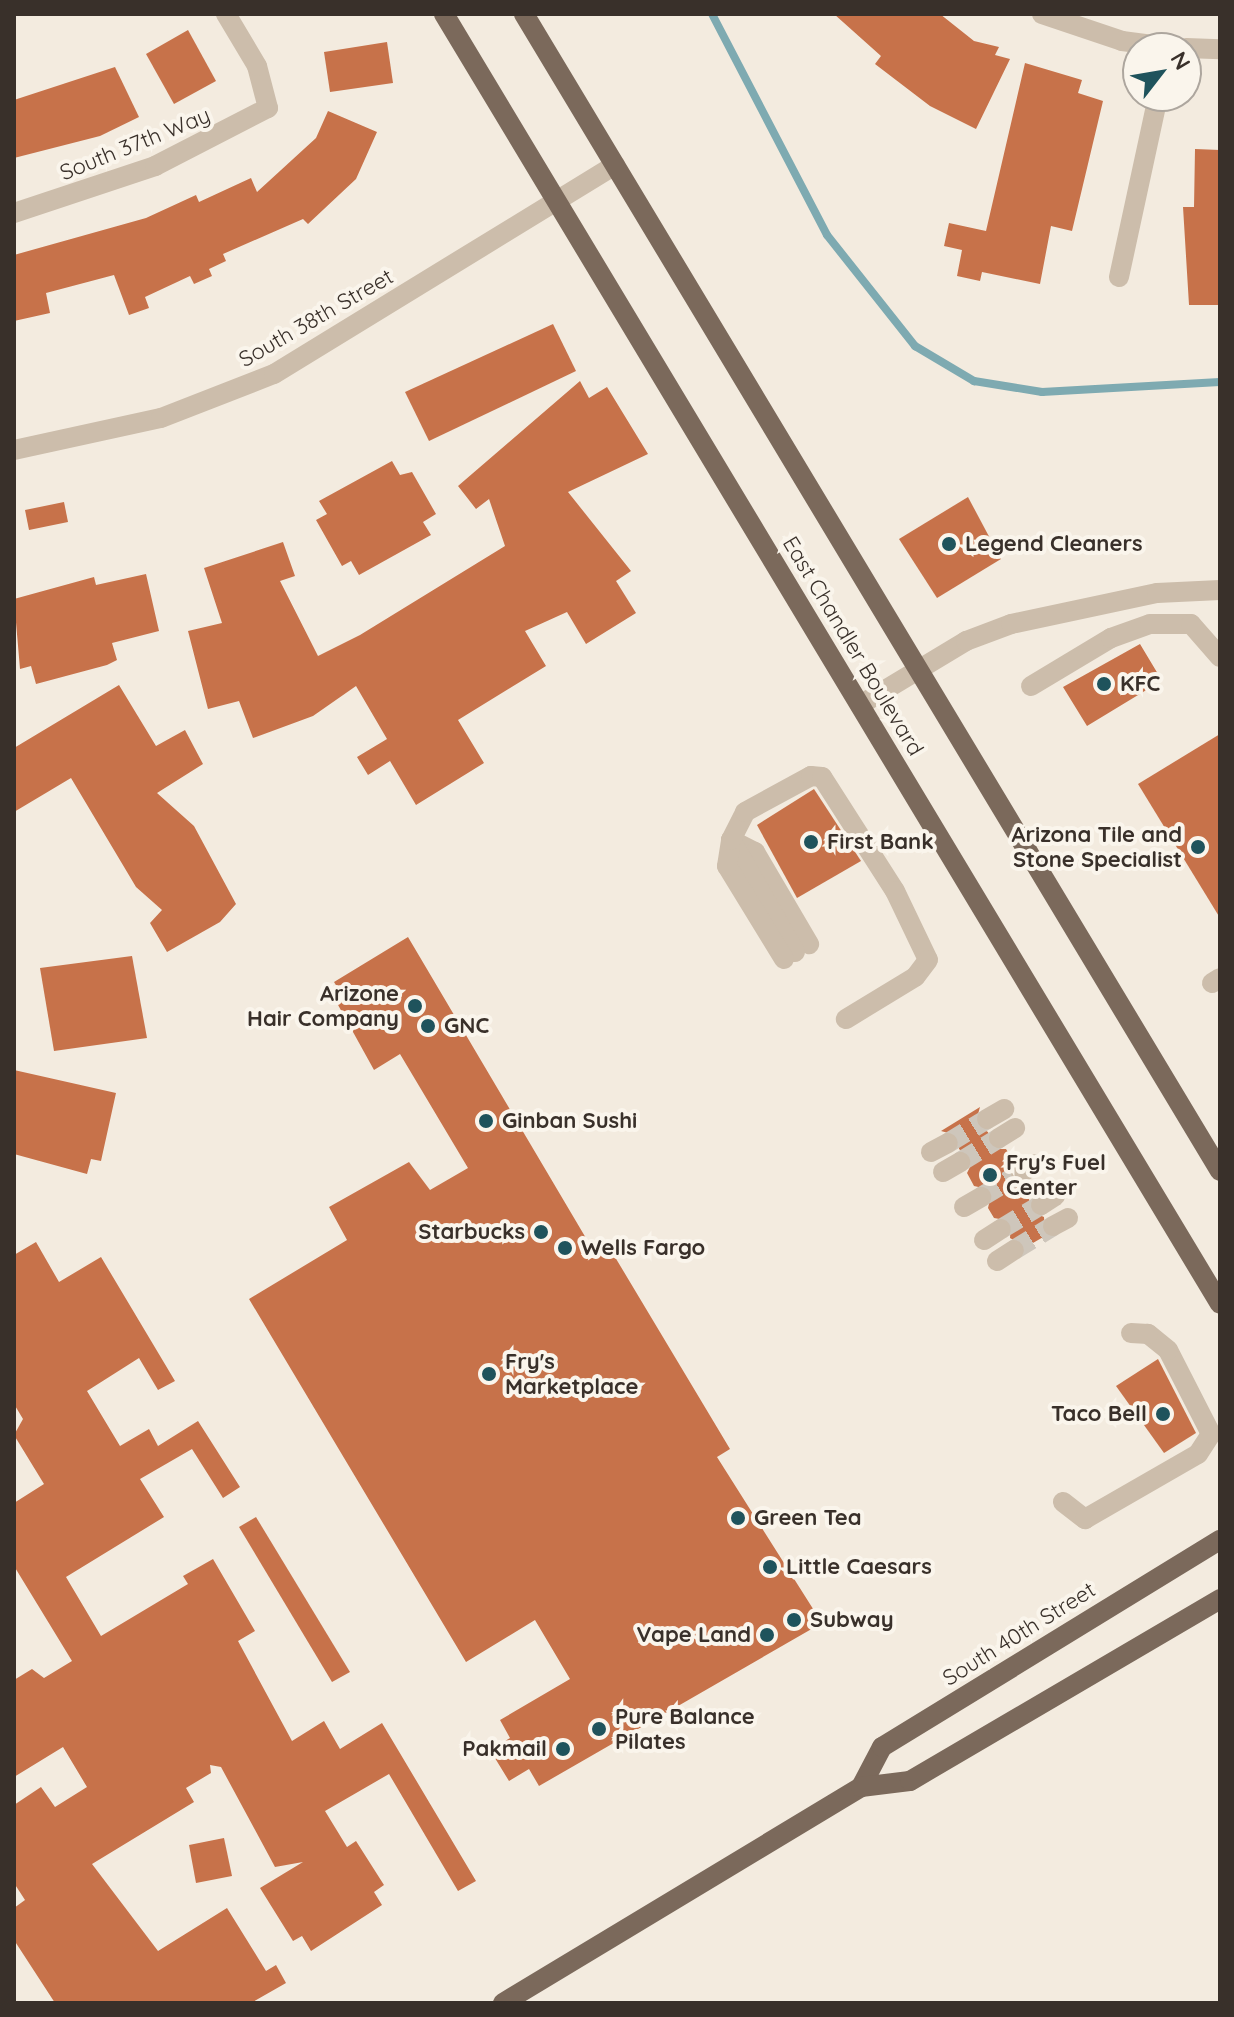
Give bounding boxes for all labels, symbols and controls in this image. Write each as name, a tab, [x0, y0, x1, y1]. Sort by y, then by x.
north arrow	[1122, 32, 1202, 112]
text: N	[1165, 47, 1197, 75]
street label: South 37th Way	[56, 102, 214, 186]
street label: South 38th Street	[234, 263, 398, 373]
place label: Legend Cleaners	[965, 531, 1143, 557]
street label: East Chandler Boulevard	[777, 532, 929, 760]
marker: Legend Cleaners	[940, 535, 958, 553]
place label: KFC	[1120, 671, 1160, 697]
marker: KFC	[1095, 675, 1113, 693]
place label: Arizona Tile and Stone Specialist	[1011, 821, 1182, 872]
place label: First Bank	[827, 829, 934, 855]
marker: First Bank	[802, 833, 820, 851]
marker: Arizona Tile and Stone Specialist	[1189, 838, 1207, 856]
place label: Arizone Hair Company	[247, 980, 399, 1032]
marker: Arizone Hair Company	[406, 997, 424, 1015]
place label: GNC	[444, 1013, 489, 1039]
marker: GNC	[419, 1017, 437, 1035]
place label: Ginban Sushi	[502, 1108, 637, 1134]
marker: Ginban Sushi	[477, 1112, 495, 1130]
place label: Fry's Fuel Center	[1006, 1149, 1106, 1200]
marker: Fry's Fuel Center	[981, 1166, 999, 1184]
place label: Starbucks	[418, 1219, 525, 1245]
marker: Starbucks	[532, 1223, 550, 1241]
place label: Wells Fargo	[581, 1235, 705, 1261]
marker: Wells Fargo	[556, 1239, 574, 1257]
place label: Fry's Marketplace	[505, 1348, 638, 1400]
marker: Fry's Marketplace	[480, 1365, 498, 1383]
place label: Taco Bell	[1051, 1401, 1147, 1427]
marker: Taco Bell	[1154, 1405, 1172, 1423]
place label: Green Tea	[754, 1505, 862, 1531]
marker: Green Tea	[729, 1509, 747, 1527]
place label: Little Caesars	[786, 1554, 932, 1580]
marker: Little Caesars	[761, 1558, 779, 1576]
street label: South 40th Street	[938, 1576, 1100, 1692]
place label: Subway	[810, 1607, 894, 1633]
marker: Subway	[785, 1611, 803, 1629]
place label: Vape Land	[636, 1622, 751, 1648]
marker: Vape Land	[758, 1626, 776, 1644]
place label: Pure Balance Pilates	[615, 1703, 755, 1754]
marker: Pure Balance Pilates	[590, 1720, 608, 1738]
place label: Pakmail	[462, 1736, 547, 1762]
marker: Pakmail	[554, 1740, 572, 1758]

